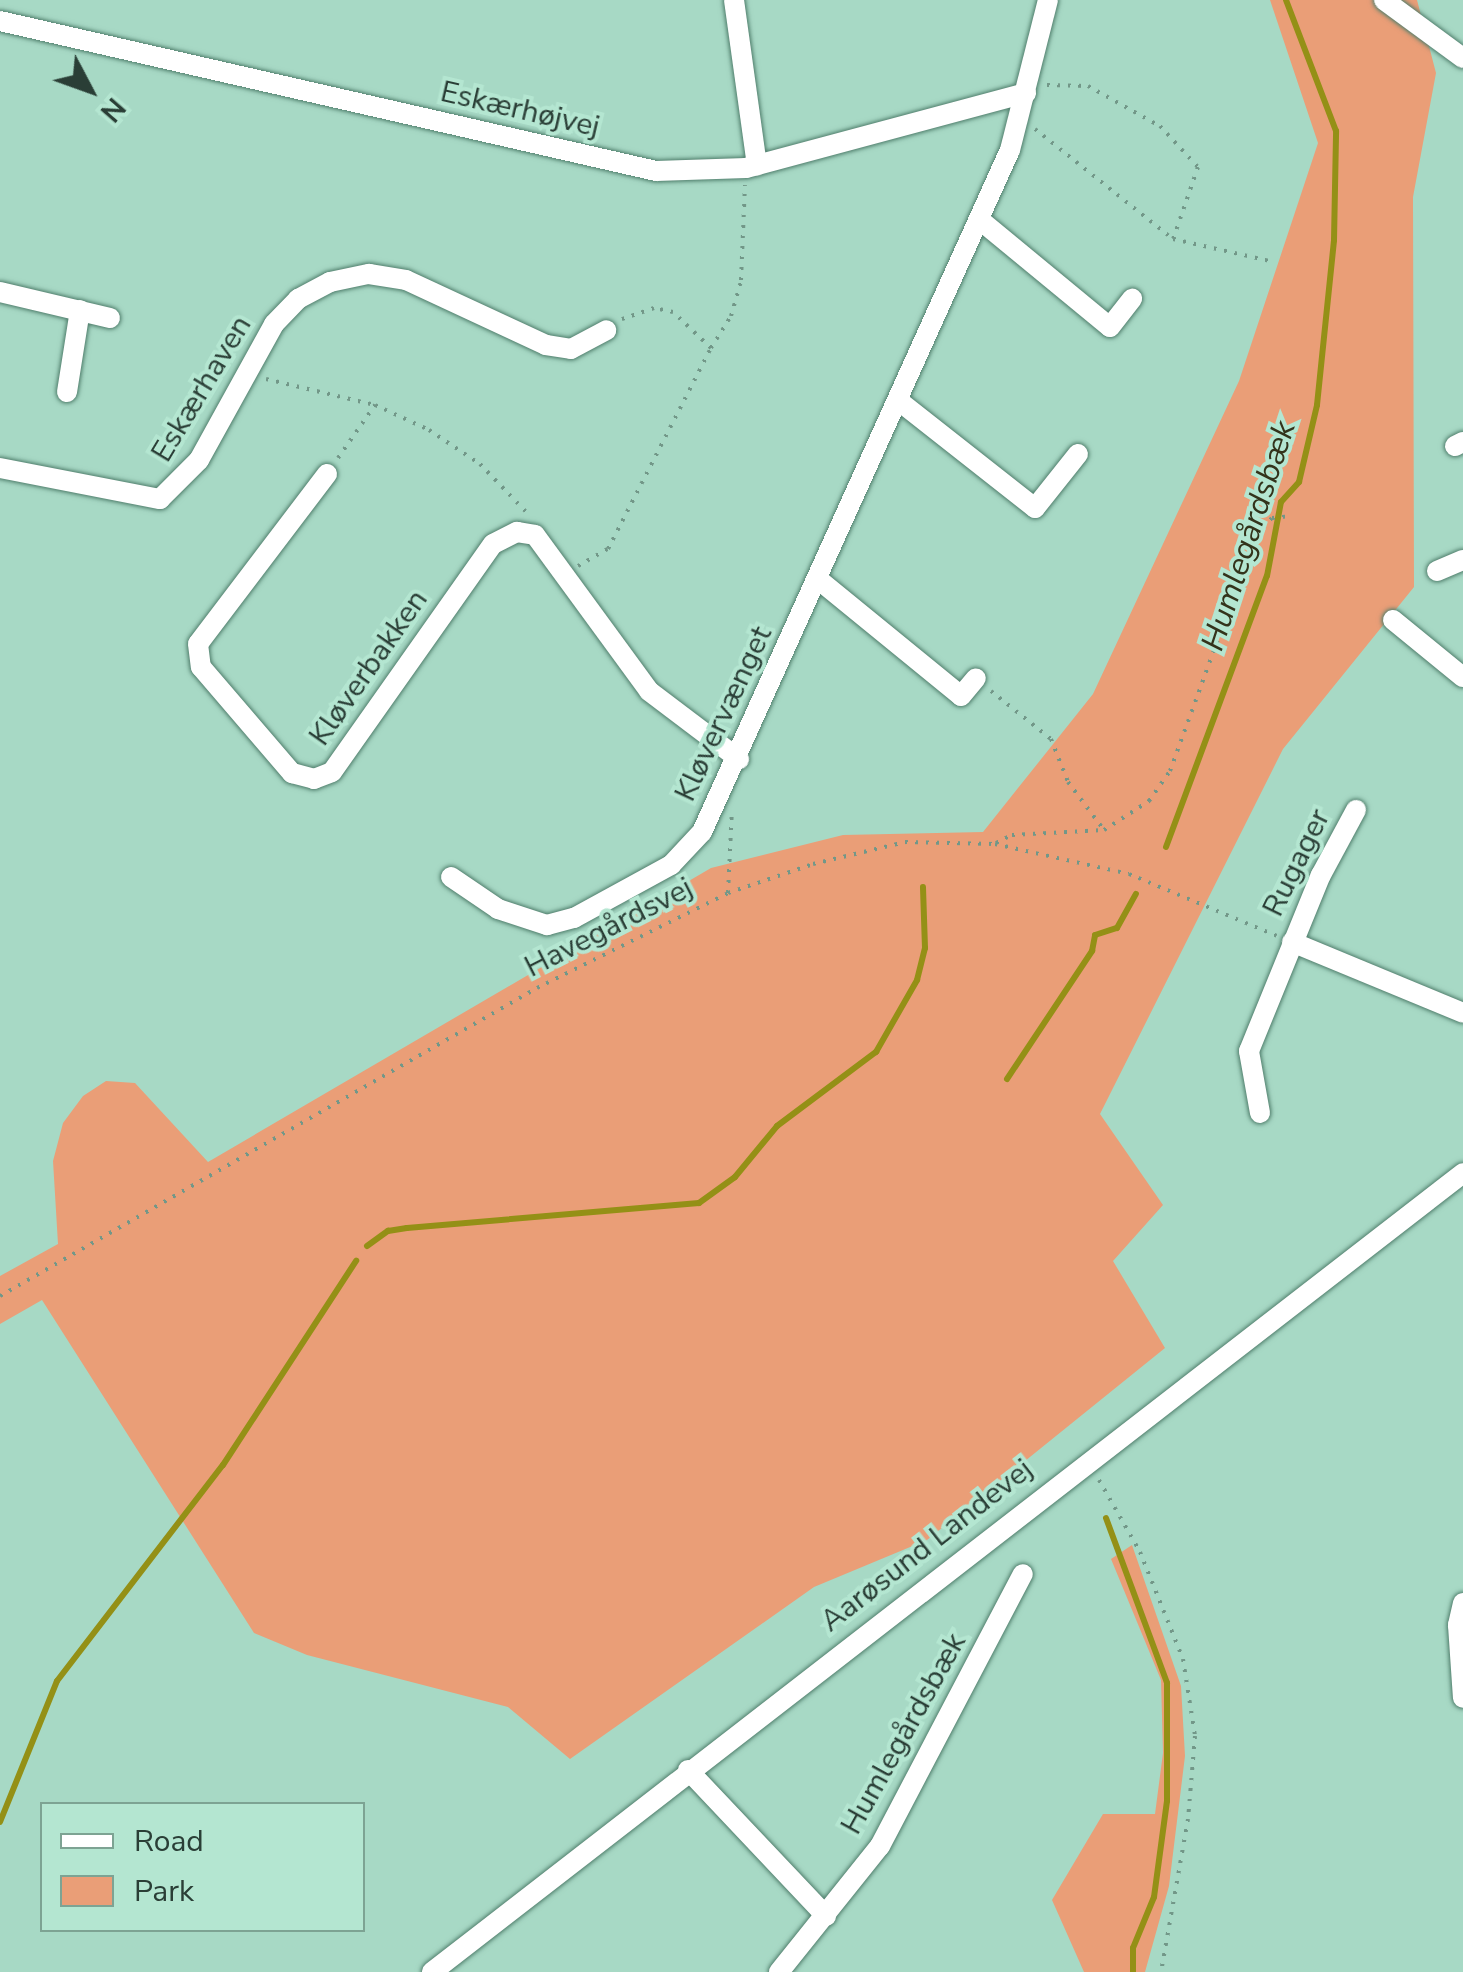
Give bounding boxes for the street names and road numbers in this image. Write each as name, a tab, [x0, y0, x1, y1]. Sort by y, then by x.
street label: Eskærhøjvej	[437, 74, 603, 146]
street label: Eskærhaven	[144, 309, 260, 469]
street label: Kløverbakken	[302, 583, 436, 753]
street label: Kløvervænget	[668, 621, 780, 807]
street label: Rugager	[1256, 804, 1338, 922]
street label: Havegårdsvej	[519, 870, 699, 986]
street label: Aarøsund Landevej	[814, 1452, 1040, 1640]
street label: Humlegårdsbæk	[834, 1627, 974, 1841]

